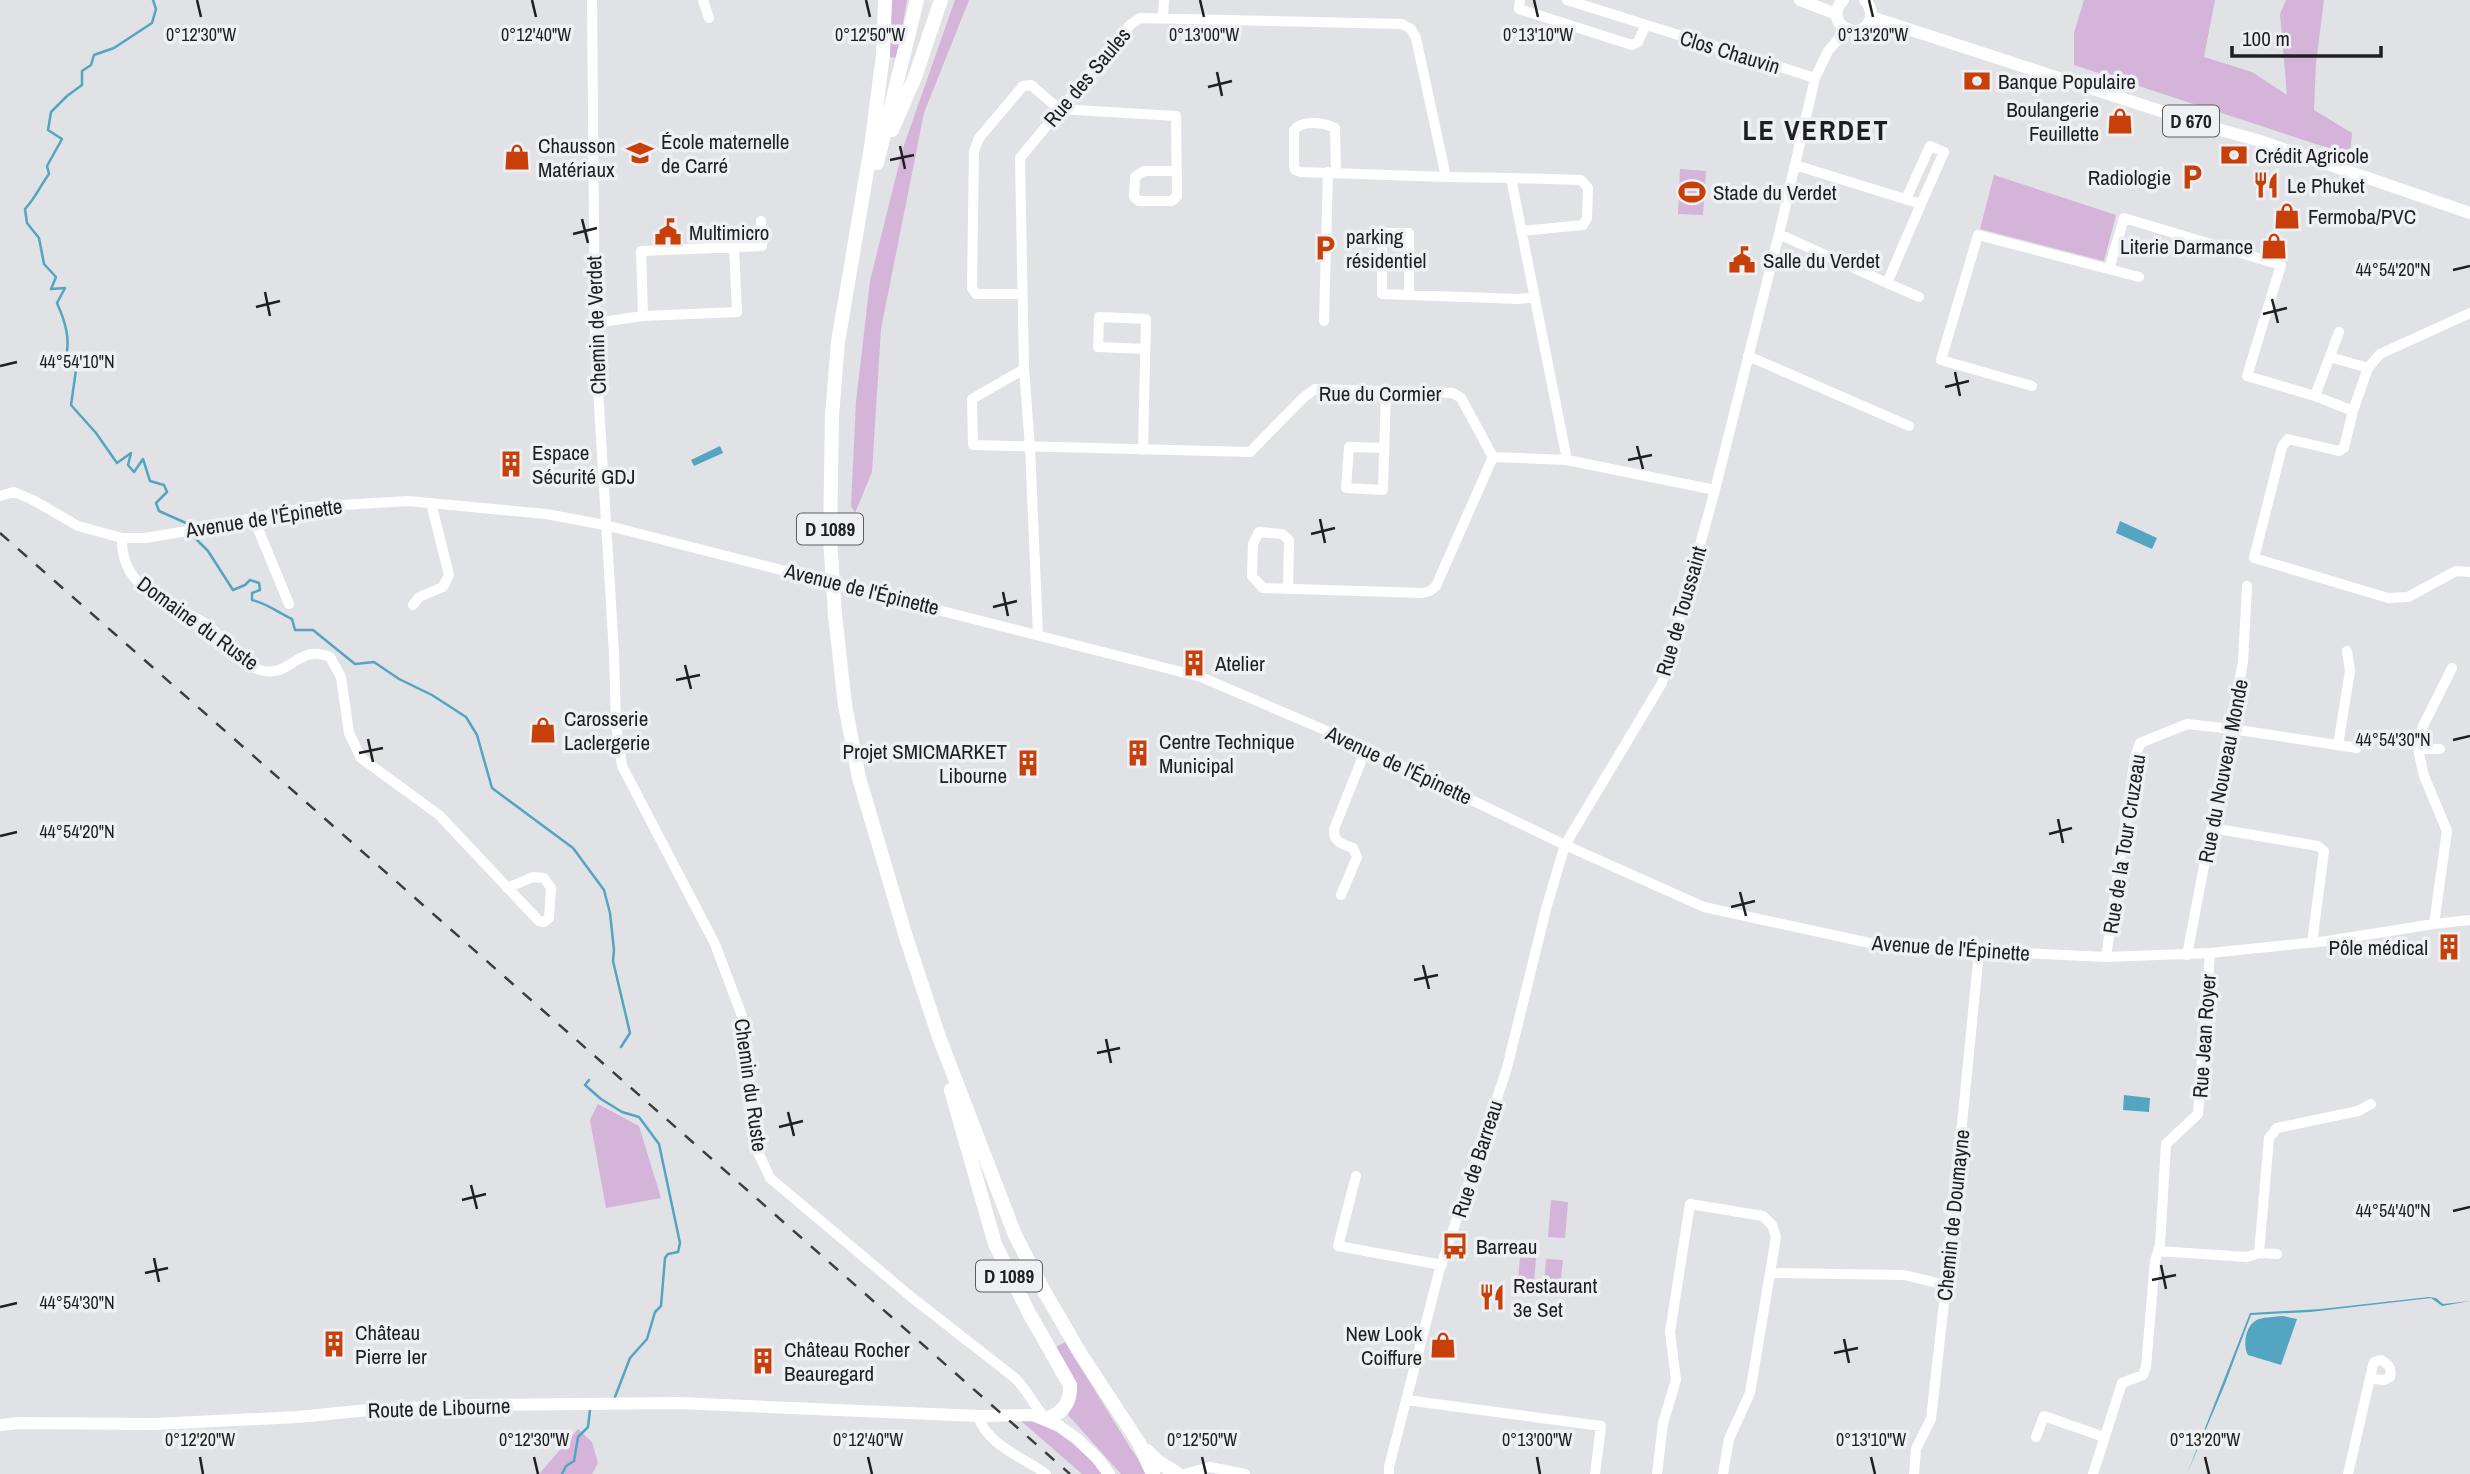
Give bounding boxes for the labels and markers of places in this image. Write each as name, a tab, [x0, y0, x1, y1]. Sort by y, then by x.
bank icon: Banque Populaire	[1962, 66, 1992, 96]
place label: Banque Populaire	[1998, 67, 2136, 96]
place label: Boulangerie Feuillette	[2006, 95, 2099, 148]
shop icon: Boulangerie Feuillette	[2105, 106, 2135, 136]
place label: École maternelle de Carré	[661, 127, 789, 180]
place label: Chausson Matériaux	[538, 131, 616, 184]
school or university icon: École maternelle de Carré	[625, 138, 655, 168]
bank icon: Crédit Agricole	[2219, 140, 2249, 170]
place label: Crédit Agricole	[2255, 141, 2369, 170]
shop icon: Chausson Matériaux	[502, 142, 532, 172]
parking icon: Radiologie	[2177, 162, 2207, 192]
place label: Radiologie	[2088, 163, 2171, 192]
restaurant icon: Le Phuket	[2251, 170, 2281, 200]
place label: Le Phuket	[2287, 171, 2365, 200]
sports icon: Stade du Verdet	[1677, 177, 1707, 207]
place label: Stade du Verdet	[1713, 178, 1837, 207]
shop icon: Fermoba/PVC	[2272, 201, 2302, 231]
place label: Fermoba/PVC	[2308, 202, 2416, 231]
public building icon: Multimicro	[653, 217, 683, 247]
place label: Multimicro	[689, 218, 769, 247]
place label: parking résidentiel	[1346, 222, 1426, 275]
shop icon: Literie Darmance	[2259, 231, 2289, 261]
place label: Literie Darmance	[2120, 232, 2253, 261]
parking icon: parking résidentiel	[1310, 233, 1340, 263]
public building icon: Salle du Verdet	[1727, 245, 1757, 275]
place label: Salle du Verdet	[1763, 246, 1880, 275]
place label: Espace Sécurité GDJ	[532, 438, 635, 491]
building icon: Espace Sécurité GDJ	[496, 449, 526, 479]
building icon: Atelier	[1179, 648, 1209, 678]
place label: Atelier	[1214, 649, 1265, 678]
place label: Carosserie Laclergerie	[564, 704, 650, 757]
shop icon: Carosserie Laclergerie	[528, 715, 558, 745]
place label: Centre Technique Municipal	[1159, 727, 1295, 780]
place label: Projet SMICMARKET Libourne	[842, 737, 1007, 790]
building icon: Centre Technique Municipal	[1123, 738, 1153, 768]
building icon: Projet SMICMARKET Libourne	[1013, 748, 1043, 778]
building icon: Pôle médical	[2434, 932, 2464, 962]
place label: Pôle médical	[2328, 933, 2428, 962]
bus stop icon: Barreau	[1440, 1231, 1470, 1261]
place label: Barreau	[1476, 1232, 1537, 1261]
place label: Restaurant 3e Set	[1513, 1271, 1597, 1324]
restaurant icon: Restaurant 3e Set	[1477, 1282, 1507, 1312]
place label: Château Pierre Ier	[355, 1318, 427, 1371]
place label: New Look Coiffure	[1345, 1319, 1422, 1372]
building icon: Château Pierre Ier	[319, 1329, 349, 1359]
shop icon: New Look Coiffure	[1428, 1330, 1458, 1360]
place label: Château Rocher Beauregard	[784, 1335, 910, 1388]
building icon: Château Rocher Beauregard	[748, 1346, 778, 1376]

